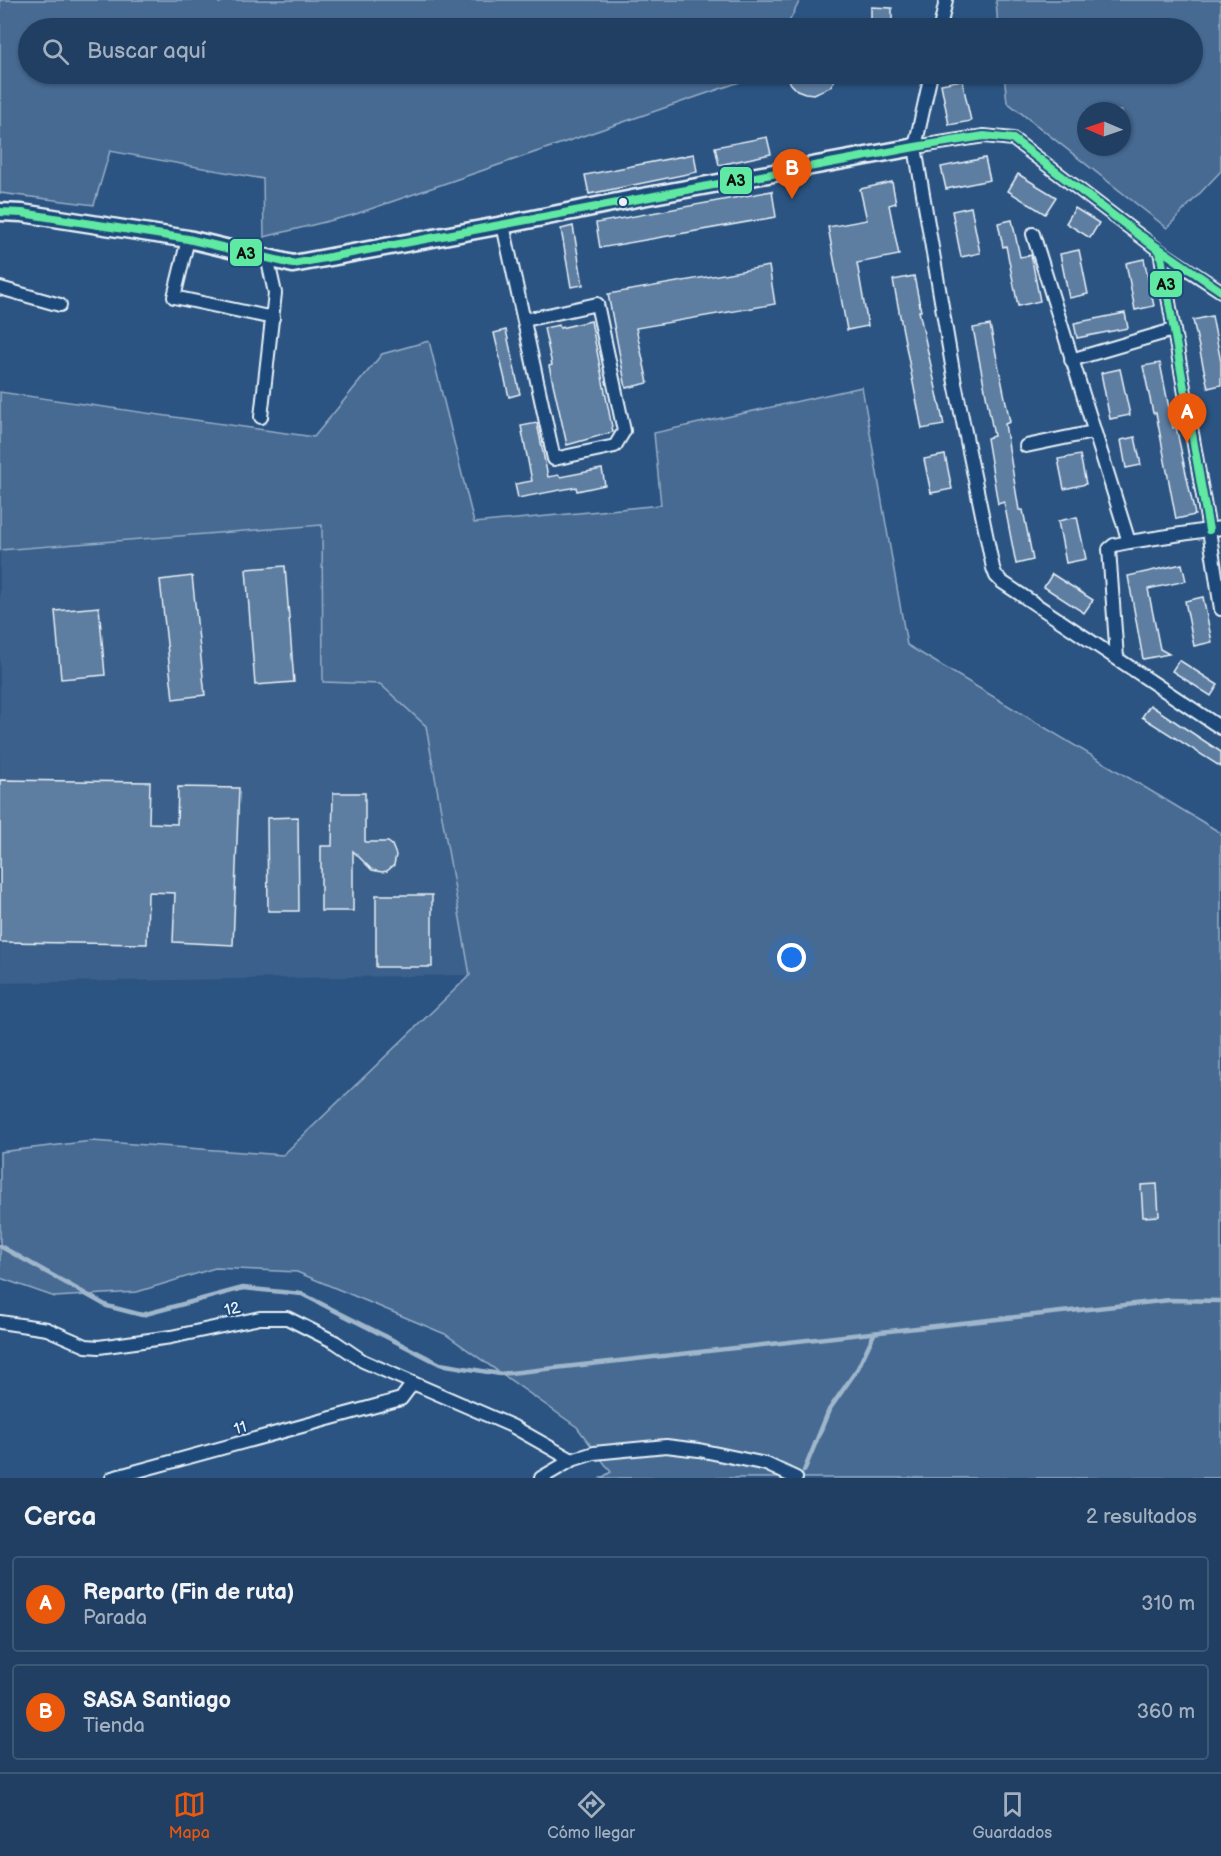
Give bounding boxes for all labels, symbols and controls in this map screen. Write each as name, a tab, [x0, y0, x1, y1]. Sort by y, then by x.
search box	[18, 18, 1203, 84]
icon: search	[39, 35, 72, 68]
text: Buscar aquí	[87, 38, 206, 65]
north arrow	[1077, 102, 1131, 156]
pin: B	[772, 150, 812, 199]
line badge: A3	[719, 166, 753, 195]
text: A3	[725, 172, 746, 191]
unlabelled marker	[617, 196, 629, 208]
line badge: A3	[229, 238, 263, 267]
text: A3	[235, 245, 256, 264]
line badge: A3	[1149, 270, 1183, 298]
text: A3	[1155, 276, 1176, 295]
pin: A	[1168, 394, 1206, 443]
your location	[777, 943, 806, 972]
street label: 12	[223, 1298, 243, 1320]
street label: 11	[232, 1418, 249, 1439]
text: Cerca	[24, 1502, 96, 1533]
text: 2 resultados	[1086, 1505, 1197, 1529]
text: Reparto (Fin de ruta)	[83, 1579, 295, 1606]
text: A	[39, 1592, 52, 1616]
text: 310 m	[1141, 1592, 1195, 1616]
text: Parada	[83, 1606, 147, 1630]
text: SASA Santiago	[83, 1687, 231, 1714]
text: B	[38, 1700, 53, 1724]
text: 360 m	[1137, 1700, 1195, 1724]
text: Tienda	[83, 1714, 145, 1738]
tab: Mapa	[169, 1788, 210, 1843]
tab: Cómo llegar	[547, 1788, 635, 1843]
tab: Guardados	[972, 1788, 1052, 1843]

